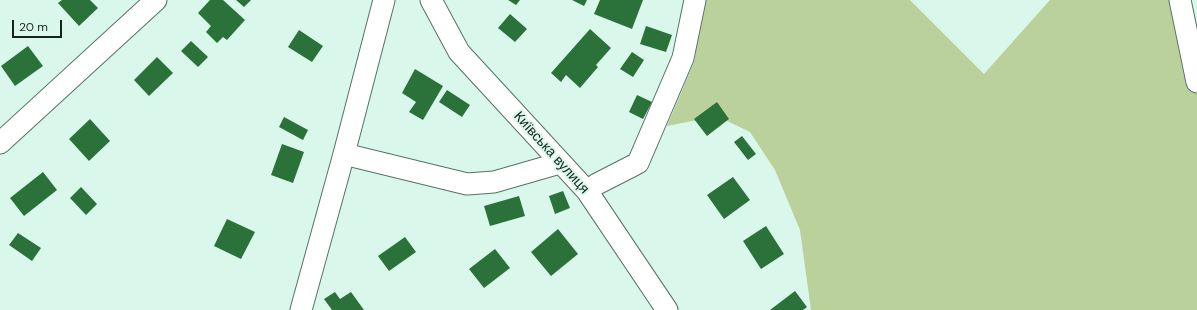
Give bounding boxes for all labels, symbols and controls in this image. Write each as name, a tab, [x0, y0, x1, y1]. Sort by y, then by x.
scale bar	[14, 12, 64, 38]
text: 20 m	[19, 19, 48, 35]
street label: Київська вулиця	[510, 108, 592, 198]

